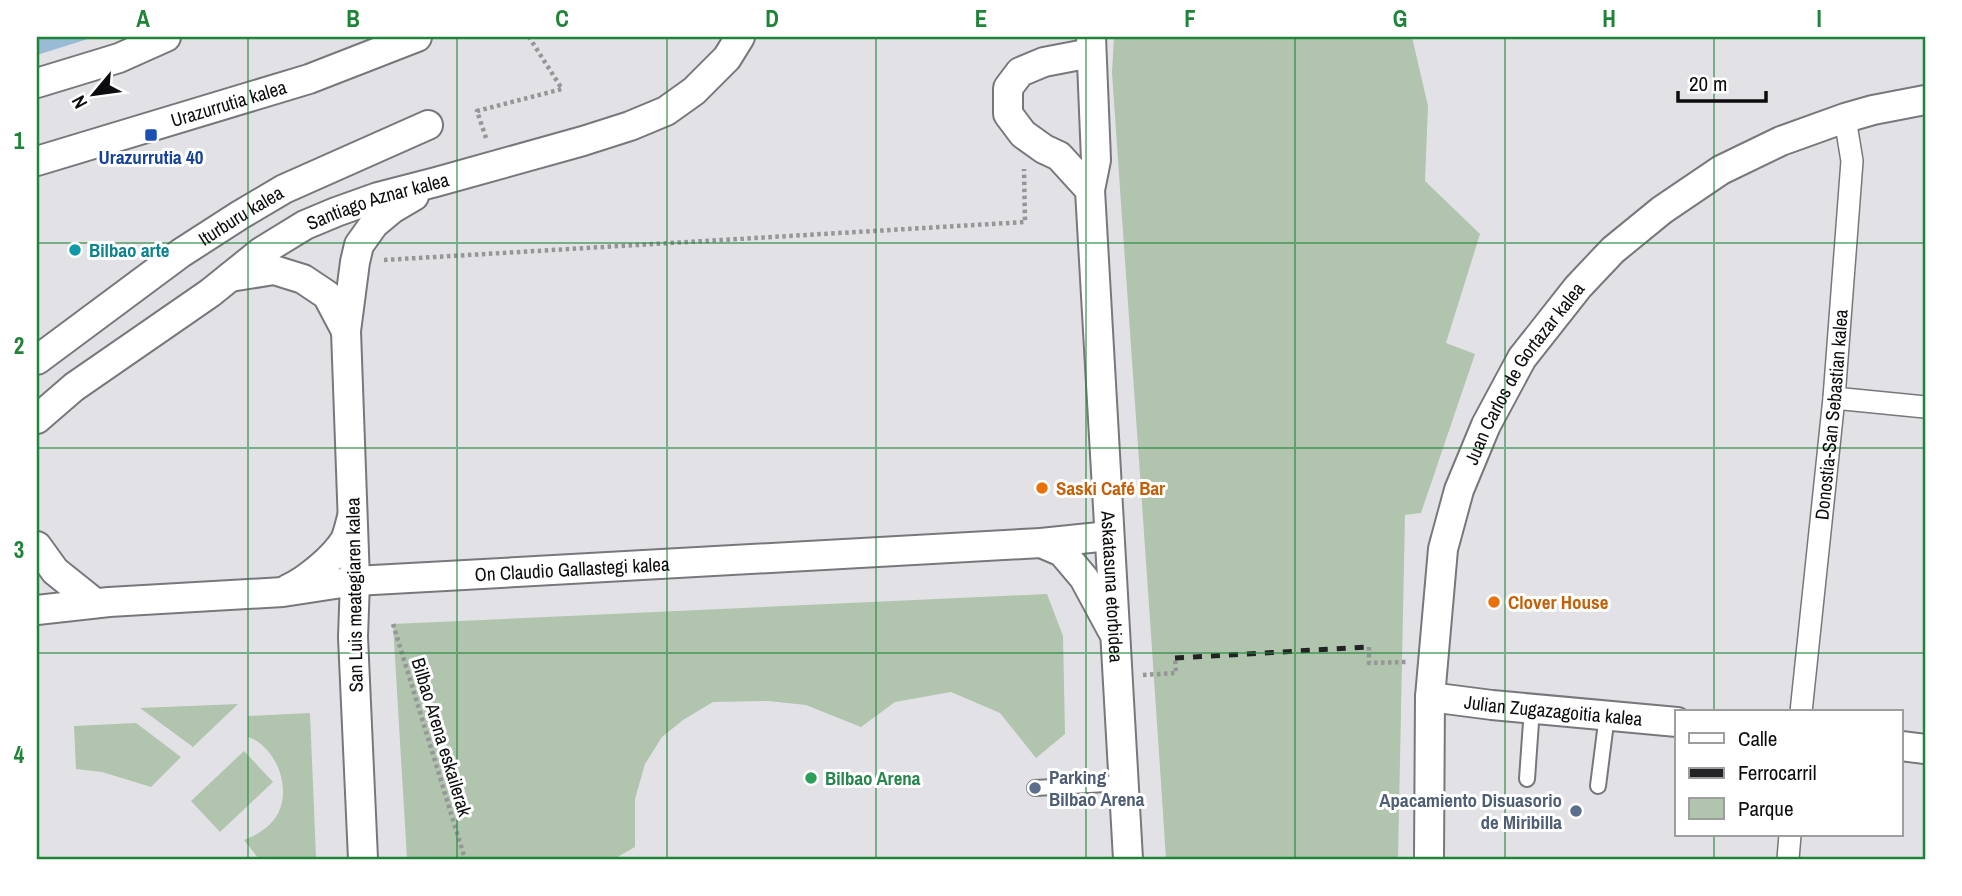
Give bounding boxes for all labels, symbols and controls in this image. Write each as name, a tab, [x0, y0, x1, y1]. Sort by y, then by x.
text: A	[136, 3, 150, 34]
text: B	[346, 3, 360, 34]
text: C	[555, 3, 569, 34]
text: D	[765, 3, 779, 34]
text: E	[975, 3, 987, 34]
text: F	[1184, 3, 1196, 34]
text: G	[1393, 3, 1407, 34]
text: H	[1602, 3, 1616, 34]
text: I	[1816, 3, 1822, 34]
north arrow	[60, 60, 130, 130]
scale bar	[1678, 60, 1766, 104]
text: 20 m	[1689, 69, 1727, 98]
street label: Urazurrutia kalea	[167, 73, 290, 133]
text: N	[65, 91, 93, 113]
text: 1	[14, 125, 25, 156]
marker: Urazurrutia 40	[143, 127, 159, 143]
place label: Urazurrutia 40	[99, 144, 204, 170]
street label: Santiago Aznar kalea	[302, 166, 452, 236]
street label: Iturburu kalea	[193, 179, 288, 252]
place label: Bilbao arte	[89, 237, 170, 263]
marker: Bilbao arte	[67, 242, 83, 258]
street label: Juan Carlos de Gortazar kalea	[1458, 276, 1590, 469]
street label: Donostia-San Sebastian kalea	[1808, 308, 1854, 521]
text: 2	[14, 330, 24, 361]
place label: Saski Café Bar	[1056, 475, 1165, 501]
marker: Saski Café Bar	[1034, 480, 1050, 496]
street label: San Luis meategiaren kalea	[339, 497, 369, 693]
street label: Askatasuna etorbidea	[1095, 509, 1130, 663]
text: 3	[14, 534, 24, 565]
street label: On Claudio Gallastegi kalea	[474, 551, 671, 587]
place label: Clover House	[1508, 589, 1609, 615]
marker: Clover House	[1486, 594, 1502, 610]
street label: Bilbao Arena eskailerak	[406, 655, 479, 820]
street label: Julian Zugazagoitia kalea	[1463, 689, 1644, 732]
legend	[1675, 710, 1902, 836]
text: Calle	[1738, 724, 1777, 753]
text: 4	[14, 739, 25, 770]
text: Ferrocarril	[1738, 758, 1817, 787]
place label: Parking Bilbao Arena	[1049, 764, 1145, 812]
place label: Bilbao Arena	[825, 765, 921, 791]
marker: Bilbao Arena	[803, 770, 819, 786]
marker: Parking Bilbao Arena	[1027, 780, 1043, 796]
place label: Apacamiento Disuasorio de Miribilla	[1379, 787, 1562, 835]
text: Parque	[1738, 794, 1794, 823]
marker: Apacamiento Disuasorio de Miribilla	[1568, 803, 1584, 819]

